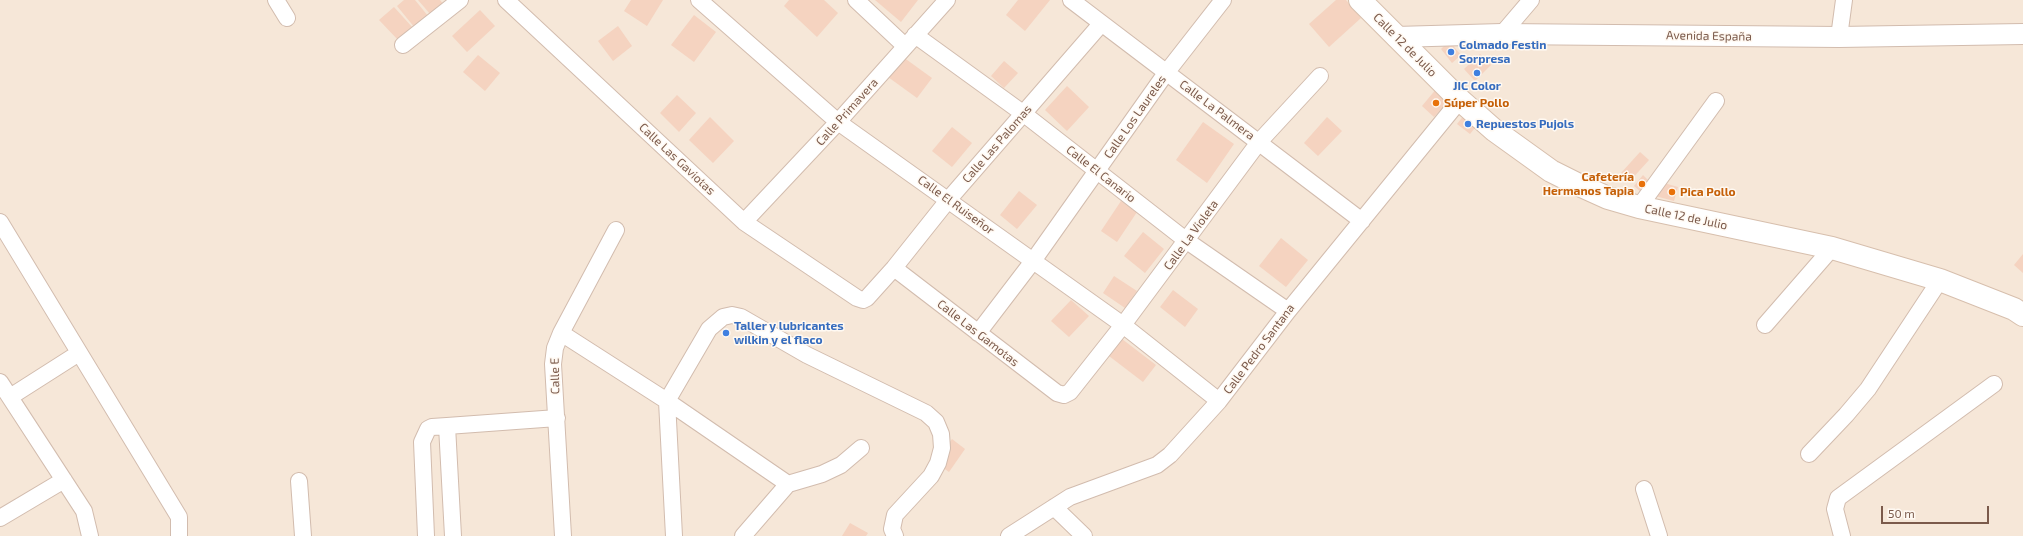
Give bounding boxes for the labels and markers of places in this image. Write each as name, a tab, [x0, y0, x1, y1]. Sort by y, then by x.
place label: Colmado Festin Sorpresa	[1459, 38, 1546, 66]
marker: Colmado Festin Sorpresa	[1446, 47, 1456, 57]
marker: JIC Color	[1472, 68, 1482, 78]
place label: JIC Color	[1453, 79, 1501, 93]
place label: Súper Pollo	[1444, 96, 1509, 110]
marker: Súper Pollo	[1431, 98, 1441, 108]
place label: Repuestos Pujols	[1476, 117, 1574, 131]
marker: Repuestos Pujols	[1463, 119, 1473, 129]
place label: Cafetería Hermanos Tapia	[1543, 170, 1634, 198]
marker: Cafetería Hermanos Tapia	[1637, 179, 1647, 189]
place label: Pica Pollo	[1680, 185, 1736, 199]
marker: Pica Pollo	[1667, 187, 1677, 197]
place label: Taller y lubricantes wilkin y el flaco	[734, 319, 844, 347]
marker: Taller y lubricantes wilkin y el flaco	[721, 328, 731, 338]

